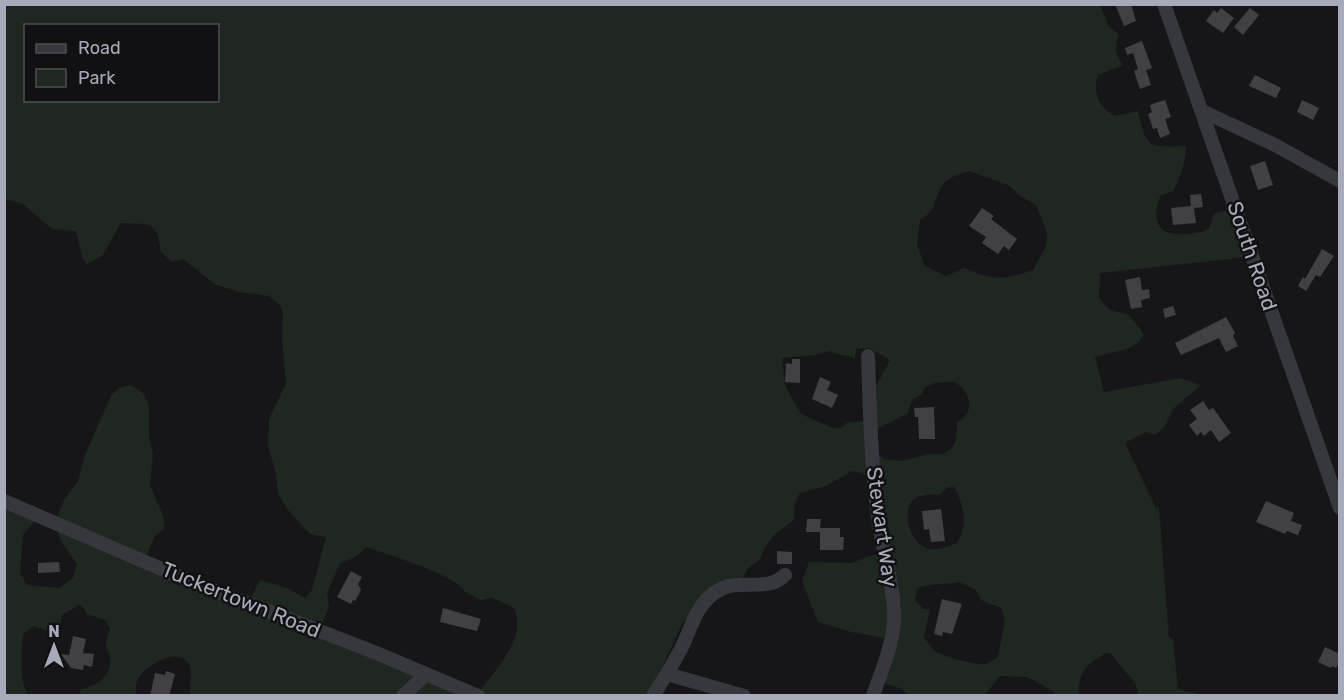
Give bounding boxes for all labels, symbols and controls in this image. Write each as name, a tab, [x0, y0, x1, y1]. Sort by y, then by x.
legend	[24, 24, 219, 102]
text: Road	[78, 37, 121, 59]
text: Park	[78, 67, 116, 89]
street label: South Road	[1222, 198, 1283, 314]
street label: Stewart Way	[862, 465, 903, 589]
street label: Tuckertown Road	[158, 556, 324, 643]
north arrow	[24, 616, 84, 676]
text: N	[48, 622, 60, 641]

